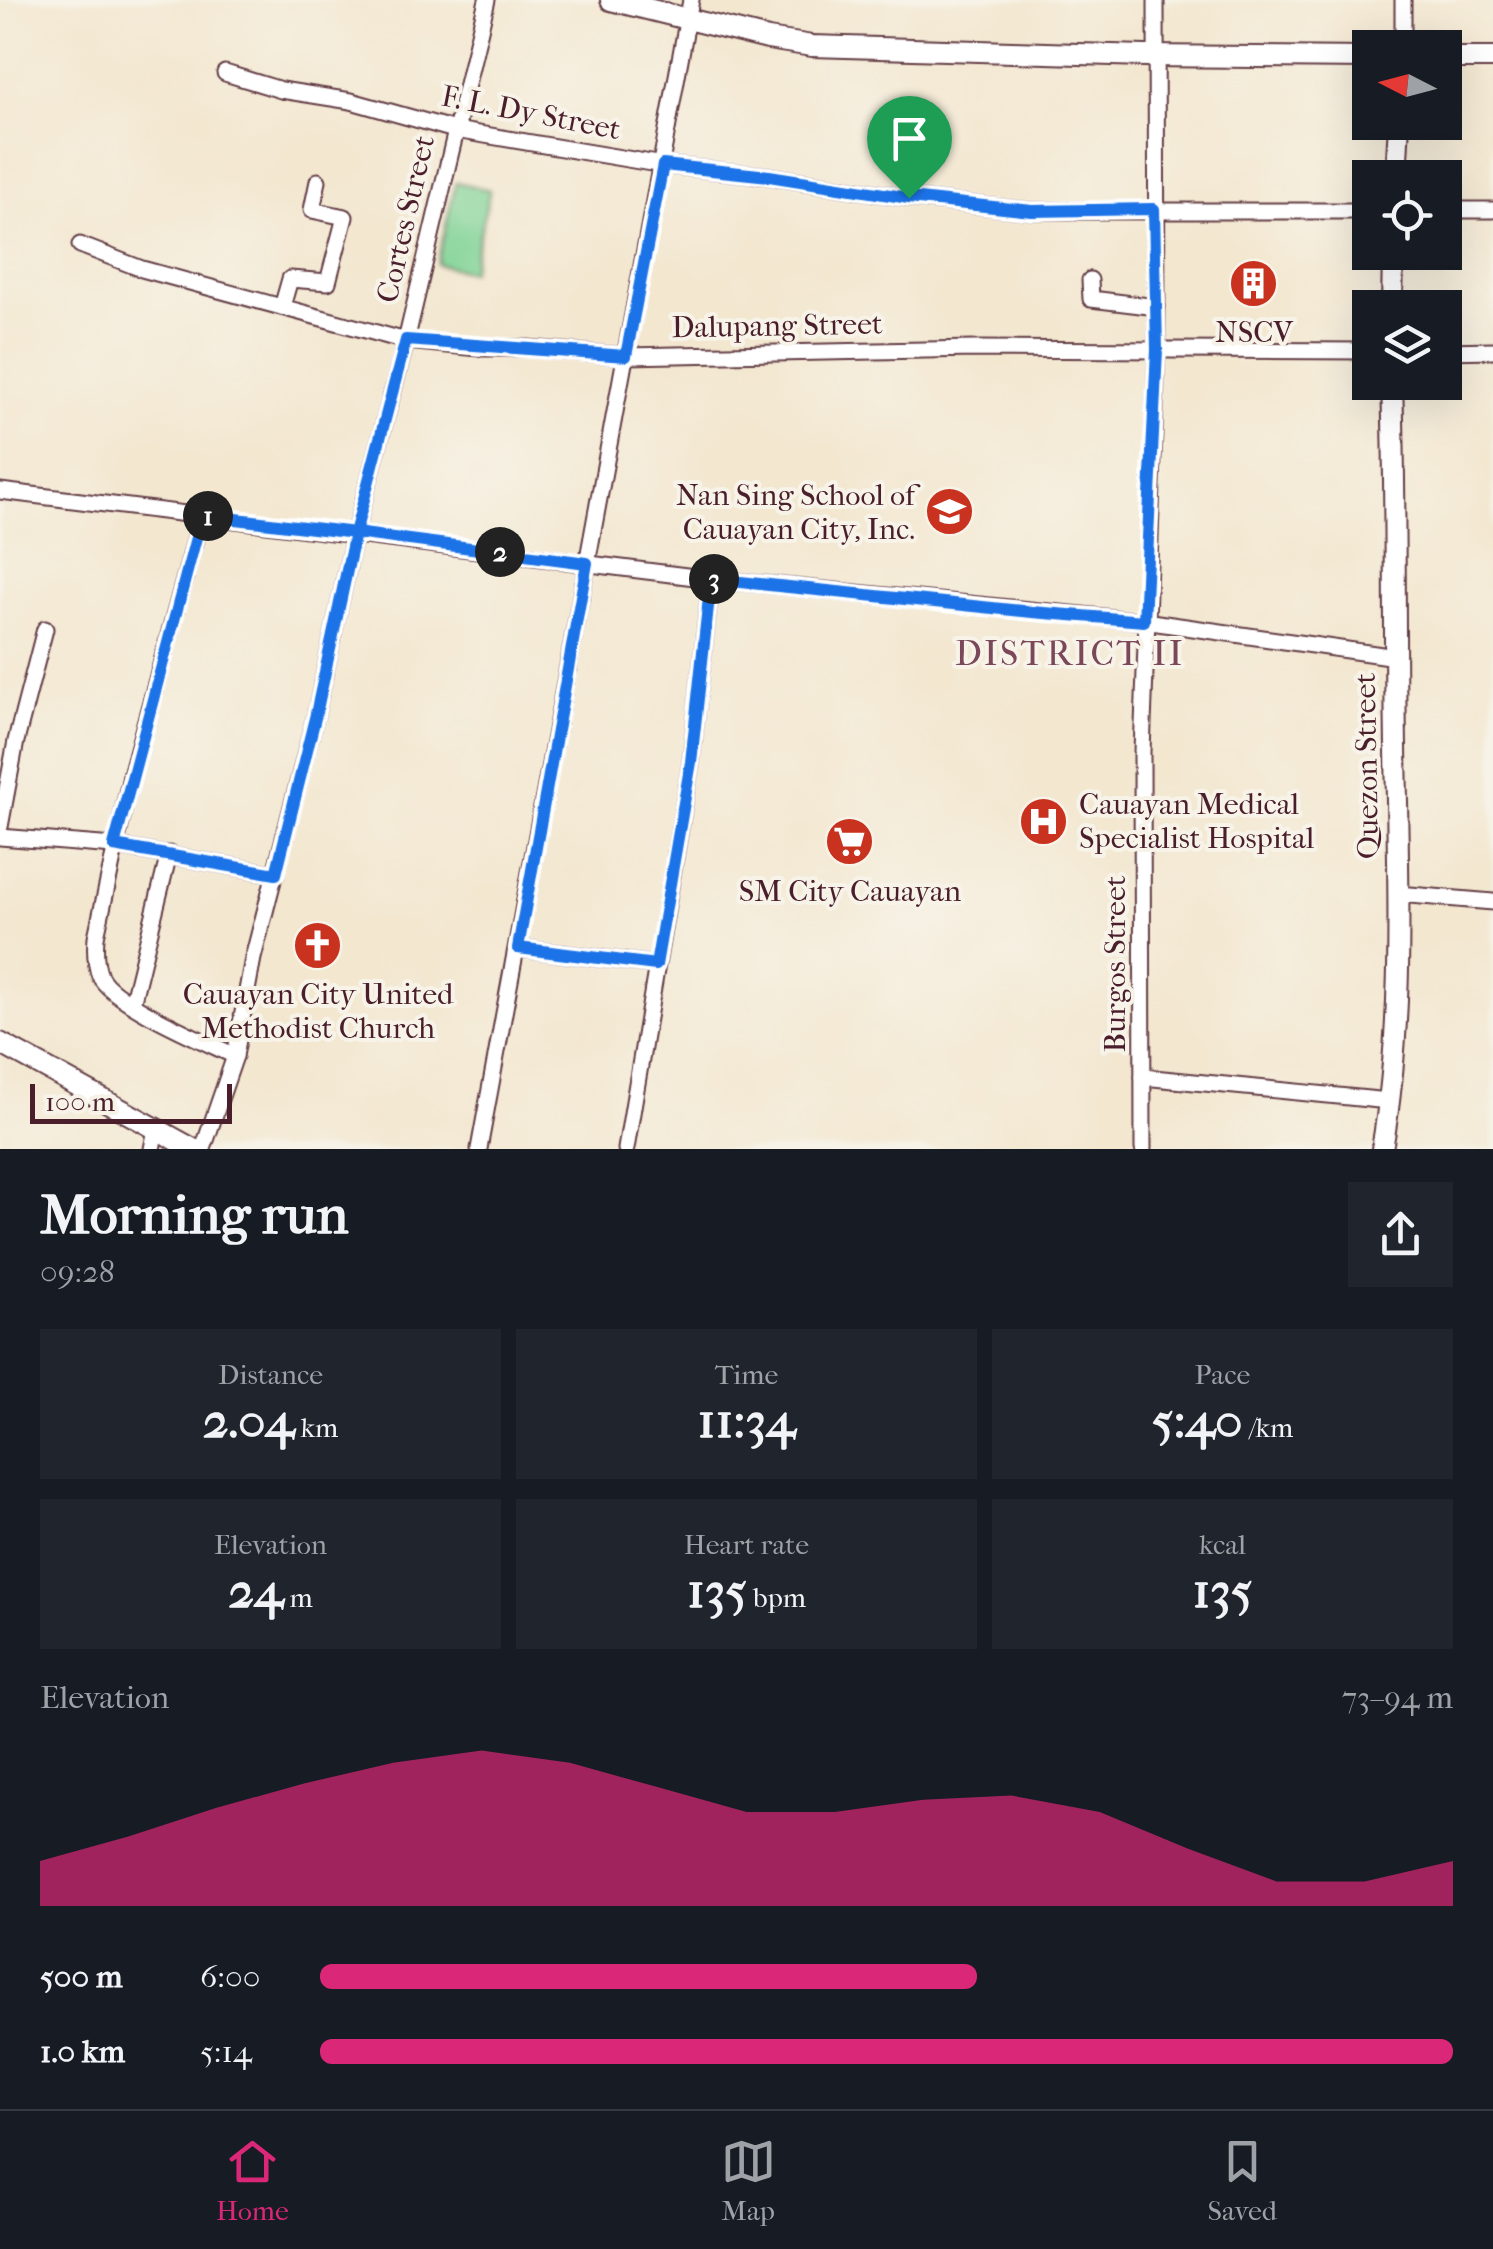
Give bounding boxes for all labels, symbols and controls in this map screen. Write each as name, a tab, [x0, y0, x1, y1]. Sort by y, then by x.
north arrow	[1352, 30, 1462, 140]
map controls	[1352, 30, 1462, 400]
street label: F. L. Dy Street	[438, 78, 624, 148]
pin	[867, 96, 952, 199]
icon: arrive	[882, 111, 937, 166]
street label: Cortes Street	[370, 132, 442, 306]
button: locate	[1352, 160, 1462, 270]
building icon: NSCV	[1228, 257, 1280, 309]
button: layers	[1352, 290, 1462, 400]
street label: Dalupang Street	[671, 307, 883, 345]
place label: NSCV	[1215, 315, 1294, 350]
place label: Nan Sing School of Cauayan City, Inc.	[676, 478, 921, 547]
school or university icon: Nan Sing School of Cauayan City, Inc.	[924, 486, 976, 538]
pin: 1	[183, 491, 233, 541]
text: 1	[203, 499, 213, 532]
pin: 2	[475, 527, 525, 577]
text: 2	[493, 535, 507, 568]
pin: 3	[689, 554, 739, 604]
text: 3	[708, 562, 720, 595]
district label: DISTRICT II	[955, 633, 1185, 674]
street label: Quezon Street	[1348, 672, 1386, 859]
place label: Cauayan Medical Specialist Hospital	[1079, 787, 1314, 856]
hospital icon: Cauayan Medical Specialist Hospital	[1018, 795, 1070, 847]
supermarket icon: SM City Cauayan	[824, 816, 876, 868]
place label: SM City Cauayan	[739, 874, 962, 909]
street label: Burgos Street	[1098, 875, 1133, 1052]
church icon: Cauayan City United Methodist Church	[292, 919, 344, 971]
place label: Cauayan City United Methodist Church	[183, 977, 454, 1046]
scale bar	[30, 1079, 232, 1124]
text: 100 m	[45, 1085, 115, 1118]
button: share	[1348, 1182, 1453, 1287]
text: Morning run	[40, 1183, 348, 1247]
text: 09:28	[40, 1253, 115, 1290]
text: Distance	[218, 1358, 323, 1391]
text: Time	[715, 1358, 778, 1391]
text: Pace	[1195, 1358, 1250, 1391]
text: 2.04	[203, 1391, 295, 1450]
text: 11:34	[698, 1391, 795, 1450]
text: 5:40	[1152, 1391, 1243, 1450]
text: km	[295, 1411, 338, 1444]
text: /km	[1243, 1411, 1293, 1444]
text: Elevation	[214, 1528, 327, 1561]
text: Heart rate	[684, 1528, 809, 1561]
text: kcal	[1199, 1528, 1246, 1561]
text: 24	[228, 1561, 283, 1620]
text: 135	[687, 1561, 747, 1620]
text: 135	[1193, 1561, 1252, 1620]
text: m	[283, 1581, 313, 1614]
text: bpm	[747, 1581, 806, 1614]
text: Elevation	[40, 1679, 169, 1716]
text: 73–94 m	[1342, 1679, 1453, 1716]
text: 500 m	[40, 1958, 123, 1995]
text: 6:00	[200, 1958, 260, 1995]
text: 1.0 km	[40, 2033, 125, 2070]
text: 5:14	[200, 2033, 252, 2070]
tab: Home	[216, 2134, 289, 2227]
tab: Map	[721, 2134, 776, 2227]
tab: Saved	[1208, 2134, 1277, 2227]

